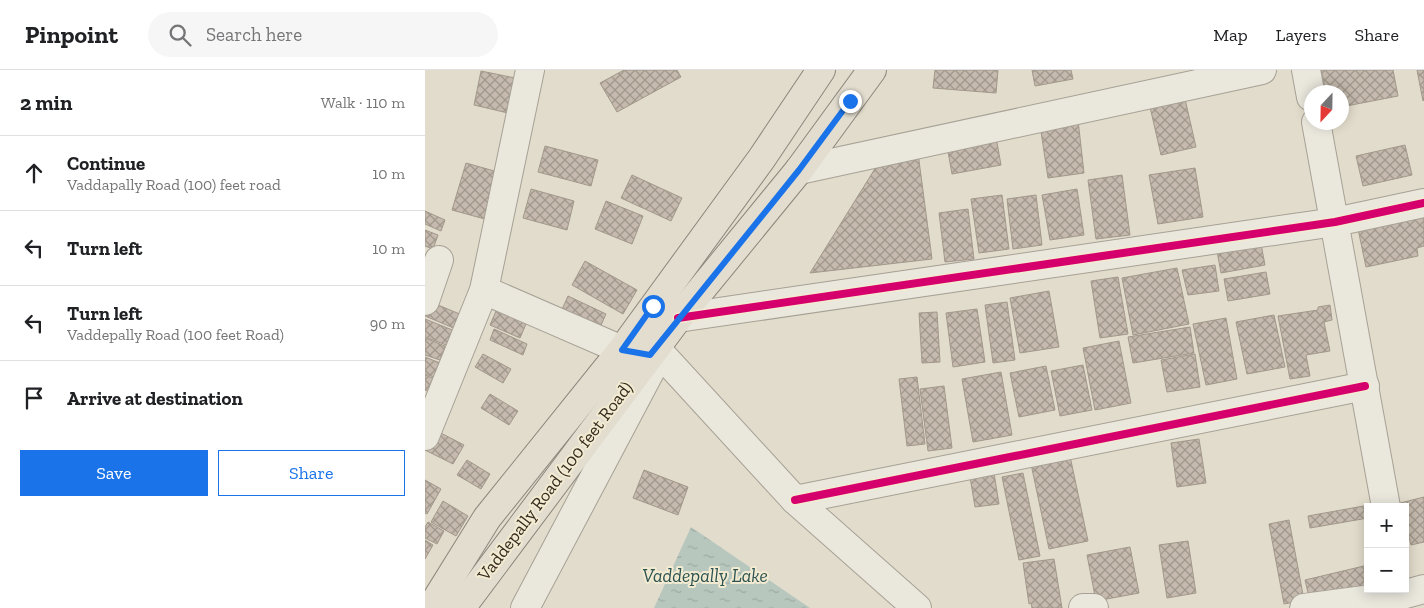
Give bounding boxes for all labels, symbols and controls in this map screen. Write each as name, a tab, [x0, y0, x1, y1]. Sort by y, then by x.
search box	[148, 12, 498, 57]
text: Pinpoint	[25, 20, 118, 49]
icon: search	[166, 21, 194, 49]
text: Search here	[206, 23, 302, 46]
text: Map	[1213, 24, 1248, 46]
text: Layers	[1276, 24, 1327, 46]
text: Share	[1355, 24, 1399, 46]
north arrow	[1304, 85, 1349, 130]
text: 2 min	[20, 90, 72, 115]
route end	[839, 90, 862, 113]
text: Walk · 110 m	[321, 93, 405, 112]
text: Continue	[67, 152, 145, 175]
icon: ahead	[20, 159, 48, 187]
text: 10 m	[372, 164, 405, 183]
text: Vaddapally Road (100) feet road	[67, 175, 281, 194]
icon: left	[20, 234, 48, 262]
text: Turn left	[67, 237, 142, 260]
text: 10 m	[372, 239, 405, 258]
route start	[642, 295, 665, 318]
text: Turn left	[67, 302, 142, 325]
icon: left	[20, 309, 48, 337]
text: 90 m	[370, 314, 405, 333]
text: Vaddepally Road (100 feet Road)	[67, 325, 284, 344]
street label: Vaddepally Road (100 feet Road)	[472, 377, 637, 586]
icon: arrive	[20, 384, 48, 412]
text: Arrive at destination	[67, 387, 243, 410]
button: Save	[20, 450, 208, 496]
button: Share	[218, 450, 405, 496]
map controls	[1364, 503, 1409, 593]
button: +	[1364, 503, 1409, 548]
button: −	[1364, 548, 1409, 593]
water label: Vaddepally Lake	[642, 564, 768, 587]

